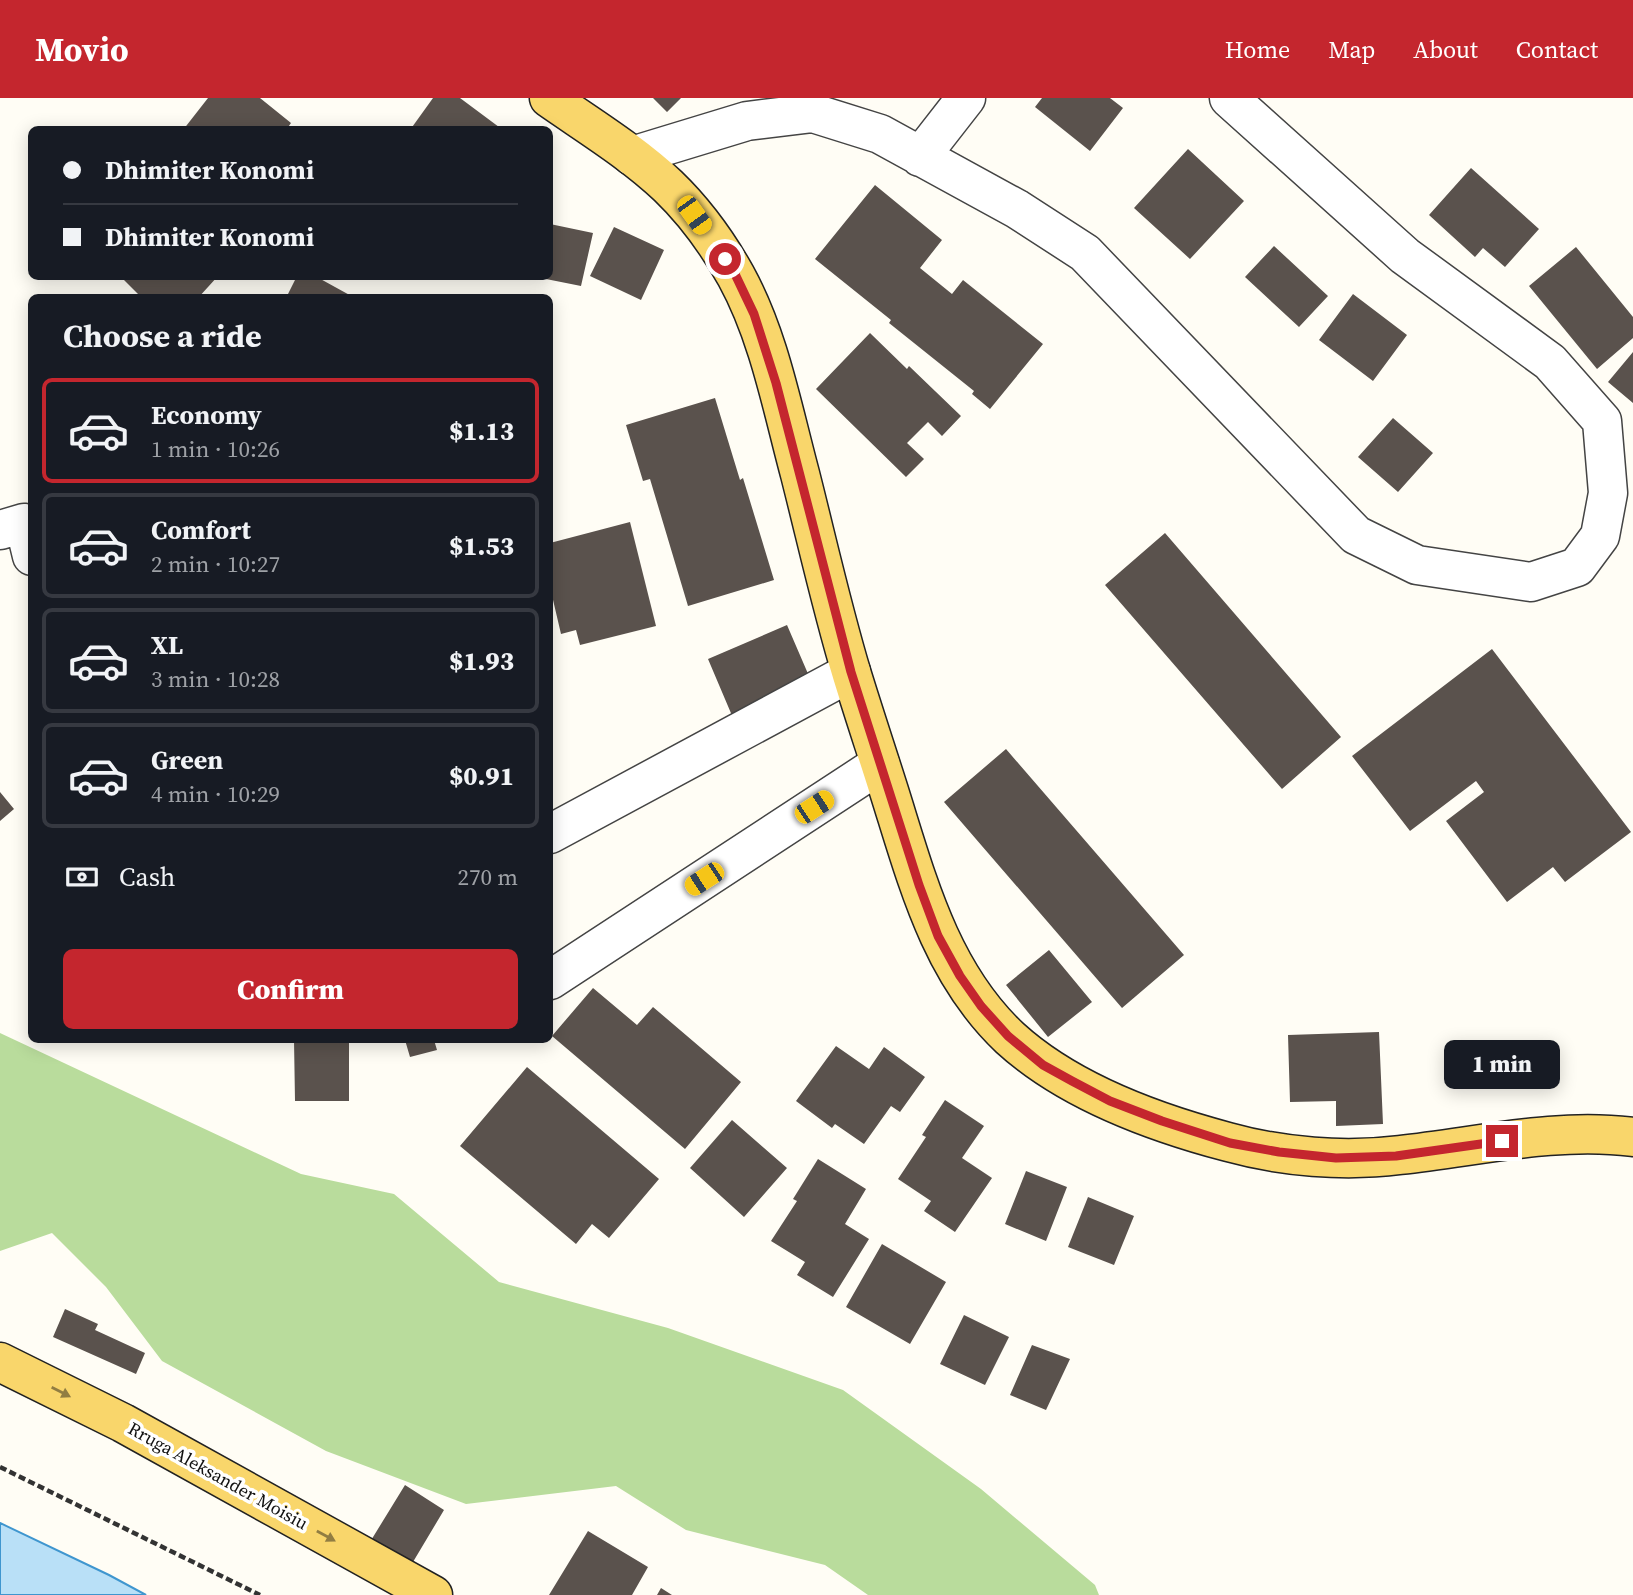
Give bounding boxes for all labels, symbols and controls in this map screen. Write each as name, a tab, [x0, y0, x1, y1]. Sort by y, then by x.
text: Movio	[35, 27, 129, 72]
text: Home	[1225, 33, 1290, 66]
text: Map	[1328, 33, 1375, 66]
text: About	[1413, 33, 1478, 66]
text: Contact	[1516, 33, 1598, 66]
text: Dhimiter Konomi	[105, 152, 314, 188]
car	[674, 192, 715, 238]
text: Dhimiter Konomi	[105, 219, 314, 255]
route start	[709, 243, 741, 275]
text: Choose a ride	[63, 314, 262, 358]
text: Economy	[151, 397, 262, 433]
icon: car	[67, 399, 130, 462]
text: $1.13	[449, 413, 514, 449]
text: 1 min · 10:26	[151, 433, 280, 465]
text: Comfort	[151, 512, 251, 548]
icon: car	[67, 514, 130, 577]
text: $1.53	[449, 528, 514, 564]
text: 2 min · 10:27	[151, 548, 280, 580]
text: XL	[151, 627, 183, 663]
icon: car	[67, 629, 130, 692]
text: $1.93	[449, 643, 514, 679]
text: 3 min · 10:28	[151, 663, 280, 695]
text: Green	[151, 742, 223, 778]
icon: car	[67, 744, 130, 807]
text: $0.91	[449, 758, 514, 794]
text: 4 min · 10:29	[151, 778, 280, 810]
car	[791, 787, 838, 827]
icon: cash	[63, 858, 101, 896]
text: Cash	[119, 859, 175, 895]
car	[681, 859, 728, 899]
text: 270 m	[457, 861, 518, 893]
button: Confirm	[63, 949, 518, 1029]
callout: 1 min	[1444, 1040, 1560, 1088]
text: 1 min	[1472, 1048, 1532, 1080]
route end	[1486, 1125, 1518, 1157]
one-way arrow	[51, 1387, 71, 1398]
street label: Rruga Aleksander Moisiu	[124, 1416, 313, 1535]
one-way arrow	[316, 1530, 335, 1542]

